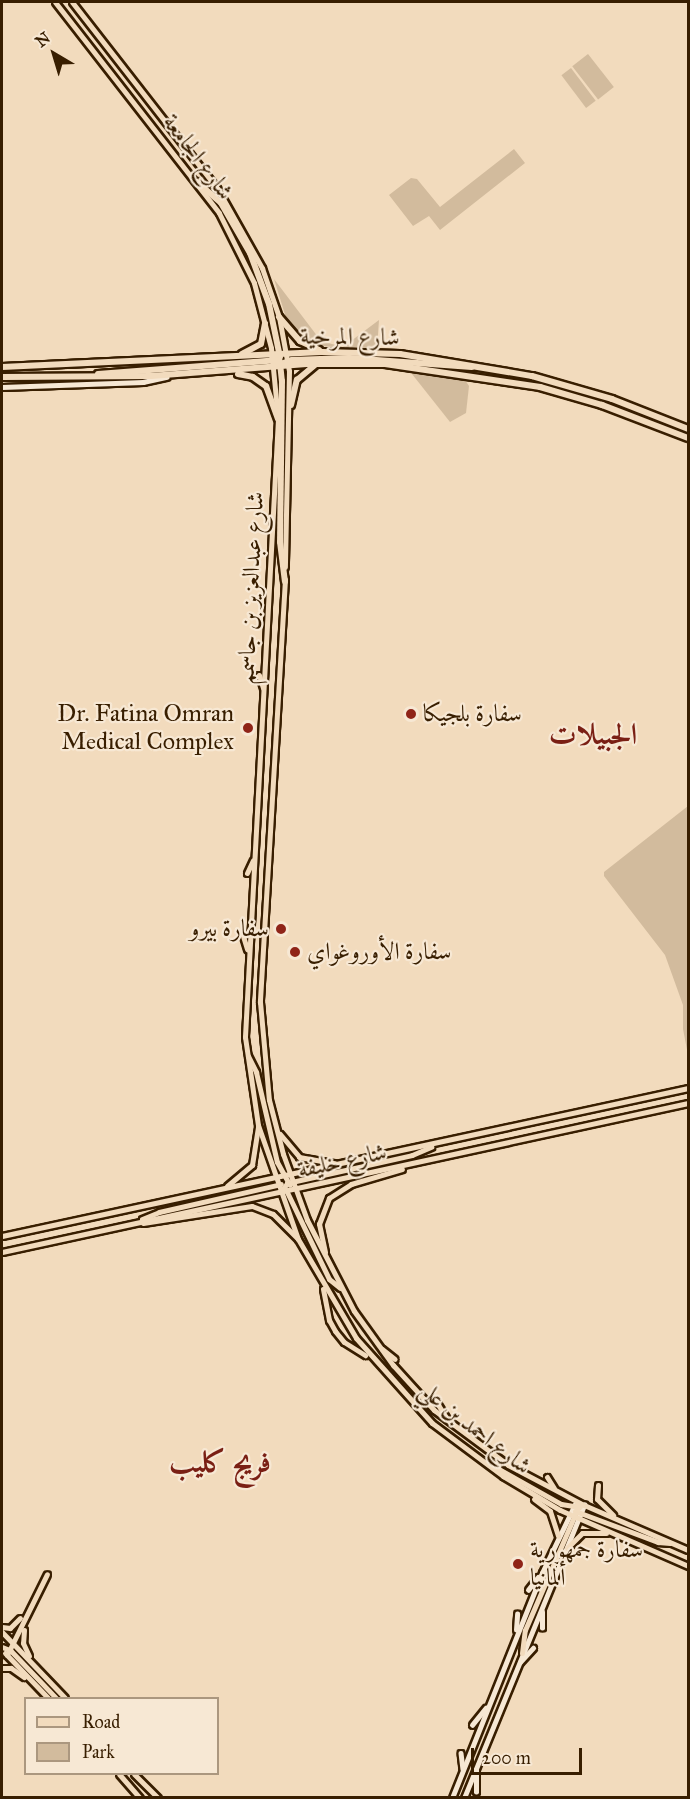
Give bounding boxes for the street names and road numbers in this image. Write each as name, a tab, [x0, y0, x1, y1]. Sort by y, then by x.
street label: شارع الجامعة	[156, 108, 240, 206]
street label: شارع المرخية	[300, 322, 400, 352]
street label: شارع عبدالعزيز بن جاسمم	[232, 491, 270, 685]
street label: شارع خليفة	[295, 1138, 389, 1184]
street label: شارع احمد بن علي	[413, 1375, 537, 1481]

